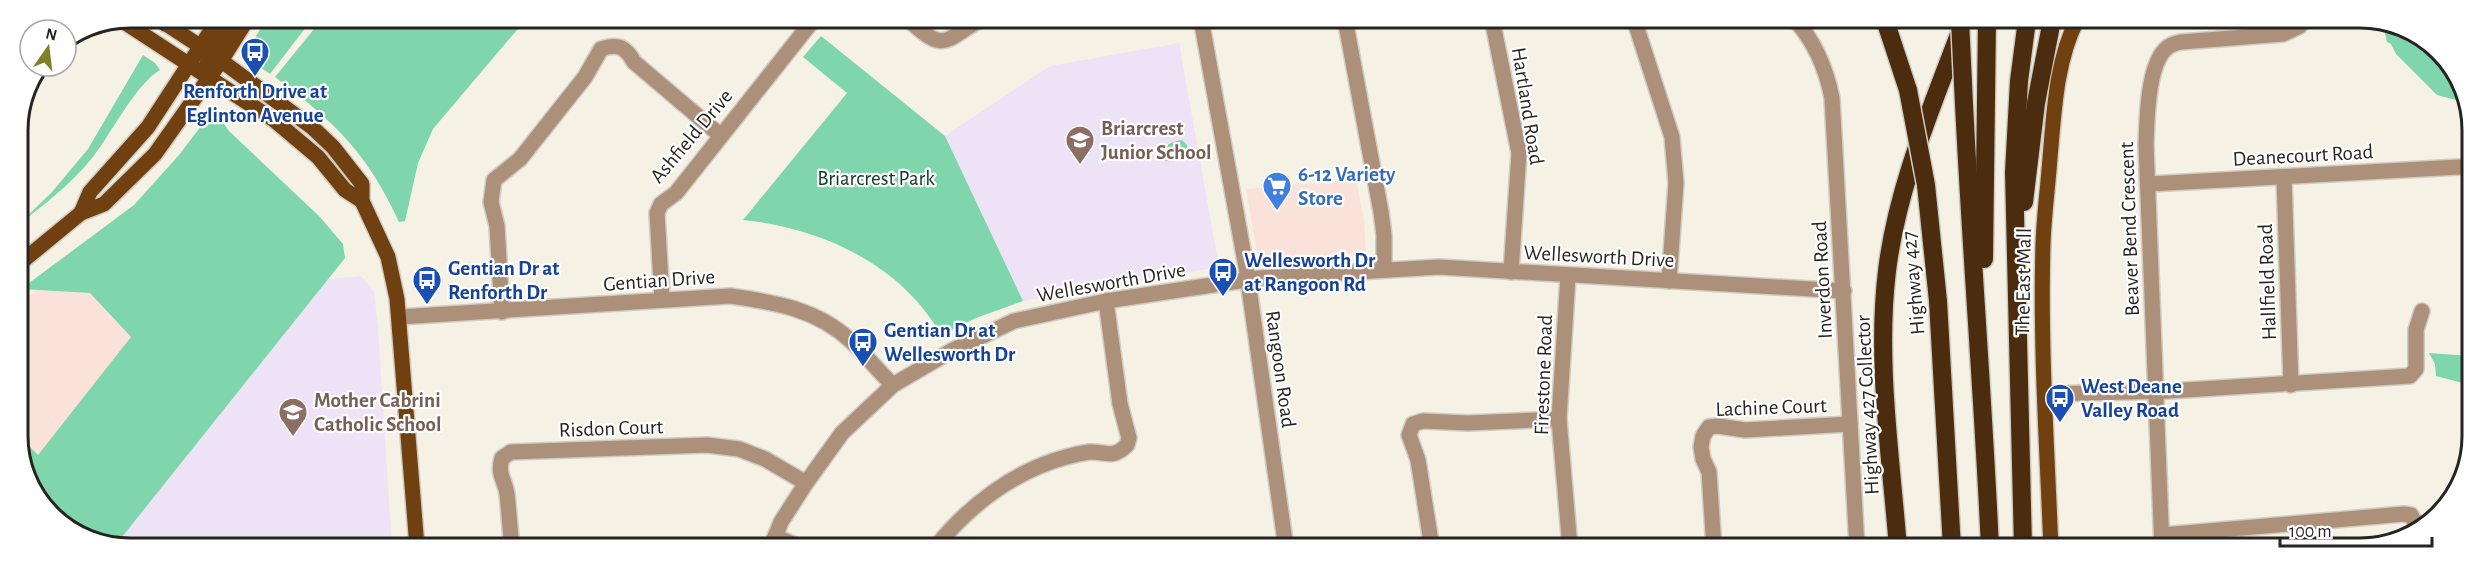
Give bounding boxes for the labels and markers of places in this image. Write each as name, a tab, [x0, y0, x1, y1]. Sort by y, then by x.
bus stop icon: Renforth Drive at Eglinton Avenue	[239, 36, 271, 78]
place label: Renforth Drive at Eglinton Avenue	[183, 81, 327, 126]
place label: Briarcrest Junior School	[1101, 118, 1212, 163]
school or university icon: Briarcrest Junior School	[1064, 124, 1096, 166]
place label: 6-12 Variety Store	[1298, 164, 1396, 209]
supermarket icon: 6-12 Variety Store	[1261, 170, 1293, 212]
place label: Wellesworth Dr at Rangoon Rd	[1244, 250, 1376, 295]
bus stop icon: Wellesworth Dr at Rangoon Rd	[1207, 256, 1239, 298]
place label: Gentian Dr at Renforth Dr	[448, 258, 559, 303]
bus stop icon: Gentian Dr at Renforth Dr	[411, 264, 443, 306]
place label: Gentian Dr at Wellesworth Dr	[884, 320, 1016, 365]
bus stop icon: Gentian Dr at Wellesworth Dr	[847, 326, 879, 368]
place label: West Deane Valley Road	[2081, 376, 2182, 421]
bus stop icon: West Deane Valley Road	[2044, 382, 2076, 424]
place label: Mother Cabrini Catholic School	[314, 390, 441, 435]
school or university icon: Mother Cabrini Catholic School	[277, 396, 309, 438]

